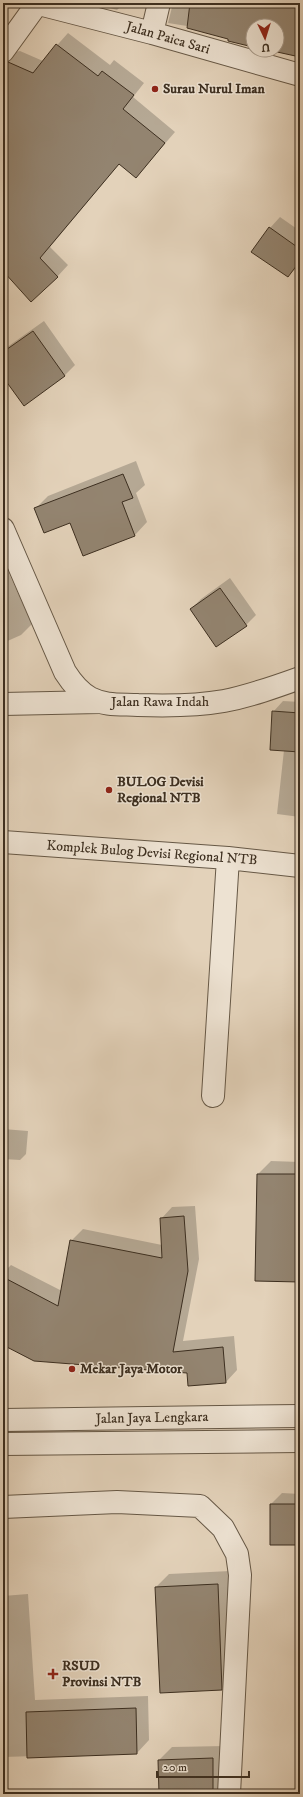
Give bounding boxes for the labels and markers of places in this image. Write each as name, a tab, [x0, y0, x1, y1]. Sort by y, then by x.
place label: Surau Nurul Iman	[163, 80, 265, 98]
marker: Surau Nurul Iman	[150, 84, 160, 94]
place label: BULOG Devisi Regional NTB	[117, 773, 204, 807]
marker: BULOG Devisi Regional NTB	[104, 785, 114, 795]
place label: Mekar Jaya Motor	[80, 1360, 183, 1378]
marker: Mekar Jaya Motor	[67, 1364, 77, 1374]
place label: RSUD Provinsi NTB	[62, 1657, 142, 1691]
marker: RSUD Provinsi NTB	[47, 1668, 59, 1680]

